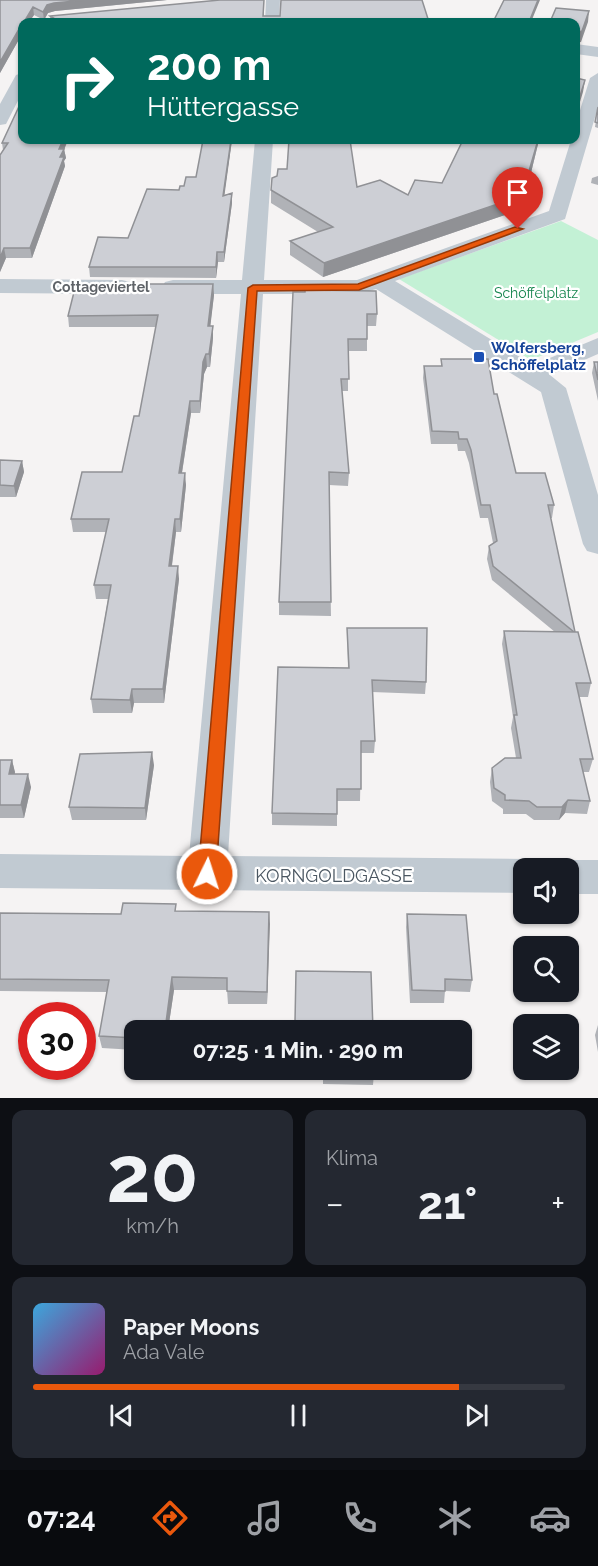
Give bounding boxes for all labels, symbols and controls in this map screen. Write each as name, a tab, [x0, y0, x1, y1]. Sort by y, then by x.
text: 200 m	[147, 41, 271, 90]
icon: right	[48, 42, 126, 120]
text: Hüttergasse	[147, 91, 299, 122]
pin	[492, 167, 543, 229]
icon: arrive	[501, 176, 534, 209]
district label: Cottageviertel	[53, 279, 150, 295]
park label: Schöffelplatz	[494, 285, 578, 301]
place label: Wolfersberg, Schöffelplatz	[491, 339, 586, 374]
marker: Wolfersberg, Schöffelplatz	[472, 350, 486, 364]
position arrow	[175, 842, 239, 906]
map controls	[513, 858, 579, 1080]
button: sound	[513, 858, 579, 924]
street label: KORNGOLDGASSE	[255, 865, 413, 886]
button: search	[513, 936, 579, 1002]
speed limit sign: 30	[18, 1002, 96, 1080]
button: layers	[513, 1014, 579, 1080]
text: 07:25 · 1 Min. · 290 m	[193, 1037, 403, 1063]
text: 20	[107, 1129, 198, 1220]
text: Klima	[326, 1146, 378, 1170]
text: 21°	[418, 1177, 477, 1230]
text: −	[326, 1184, 344, 1223]
text: +	[551, 1184, 565, 1223]
text: km/h	[126, 1214, 179, 1238]
text: Paper Moons	[123, 1314, 259, 1340]
text: Ada Vale	[123, 1340, 205, 1364]
icon: previous	[105, 1399, 138, 1432]
icon: pause	[282, 1399, 315, 1432]
icon: next	[460, 1399, 493, 1432]
icon: directions	[149, 1497, 191, 1539]
icon: music	[244, 1497, 286, 1539]
icon: phone	[339, 1497, 381, 1539]
icon: climate	[434, 1497, 476, 1539]
icon: car	[529, 1497, 571, 1539]
text: 07:24	[27, 1503, 96, 1534]

